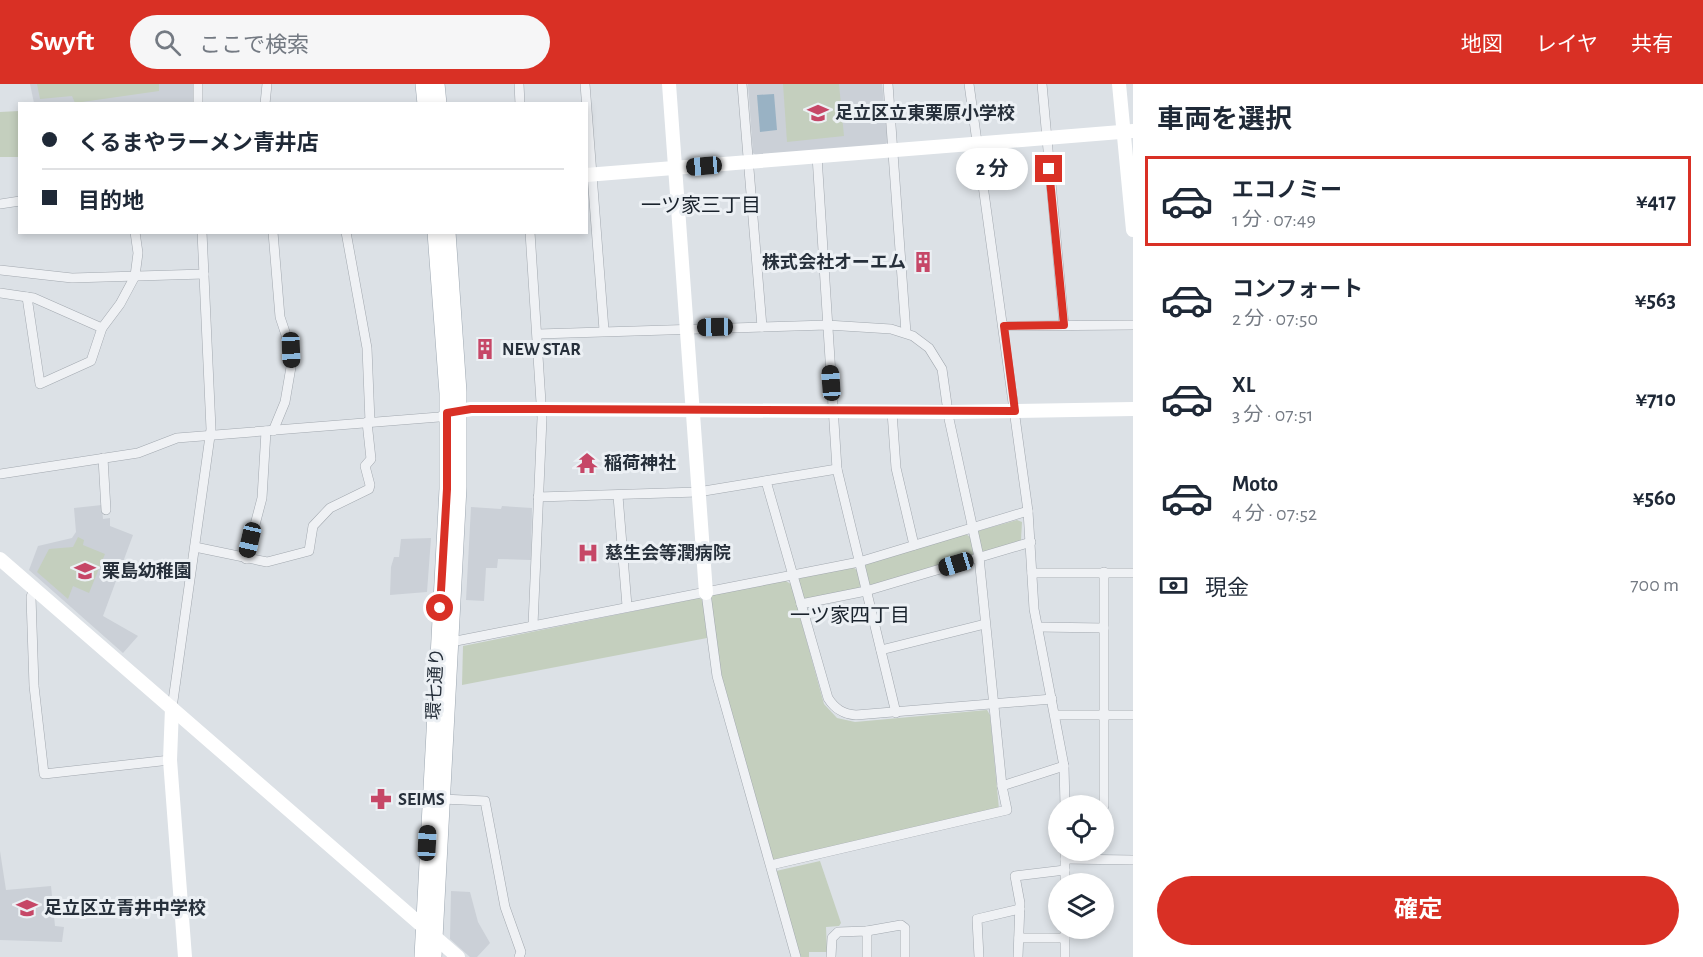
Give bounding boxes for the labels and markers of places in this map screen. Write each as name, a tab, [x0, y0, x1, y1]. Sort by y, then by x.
school or university icon: 足立区立東栗原小学校	[806, 101, 830, 125]
place label: 足立区立東栗原小学校	[835, 103, 1015, 123]
building icon: 株式会社オーエム	[911, 250, 935, 274]
place label: 株式会社オーエム	[762, 252, 906, 272]
building icon: NEW STAR	[473, 337, 497, 361]
place label: NEW STAR	[502, 341, 581, 359]
temple icon: 稲荷神社	[575, 451, 599, 475]
place label: 稲荷神社	[604, 453, 676, 473]
hospital icon: 慈生会等潤病院	[576, 541, 600, 565]
place label: 慈生会等潤病院	[605, 543, 731, 563]
school or university icon: 栗島幼稚園	[73, 559, 97, 583]
place label: 栗島幼稚園	[102, 561, 192, 581]
pharmacy icon: SEIMS	[369, 787, 393, 811]
place label: SEIMS	[398, 791, 445, 809]
school or university icon: 足立区立青井中学校	[15, 896, 39, 920]
place label: 足立区立青井中学校	[44, 898, 206, 918]

